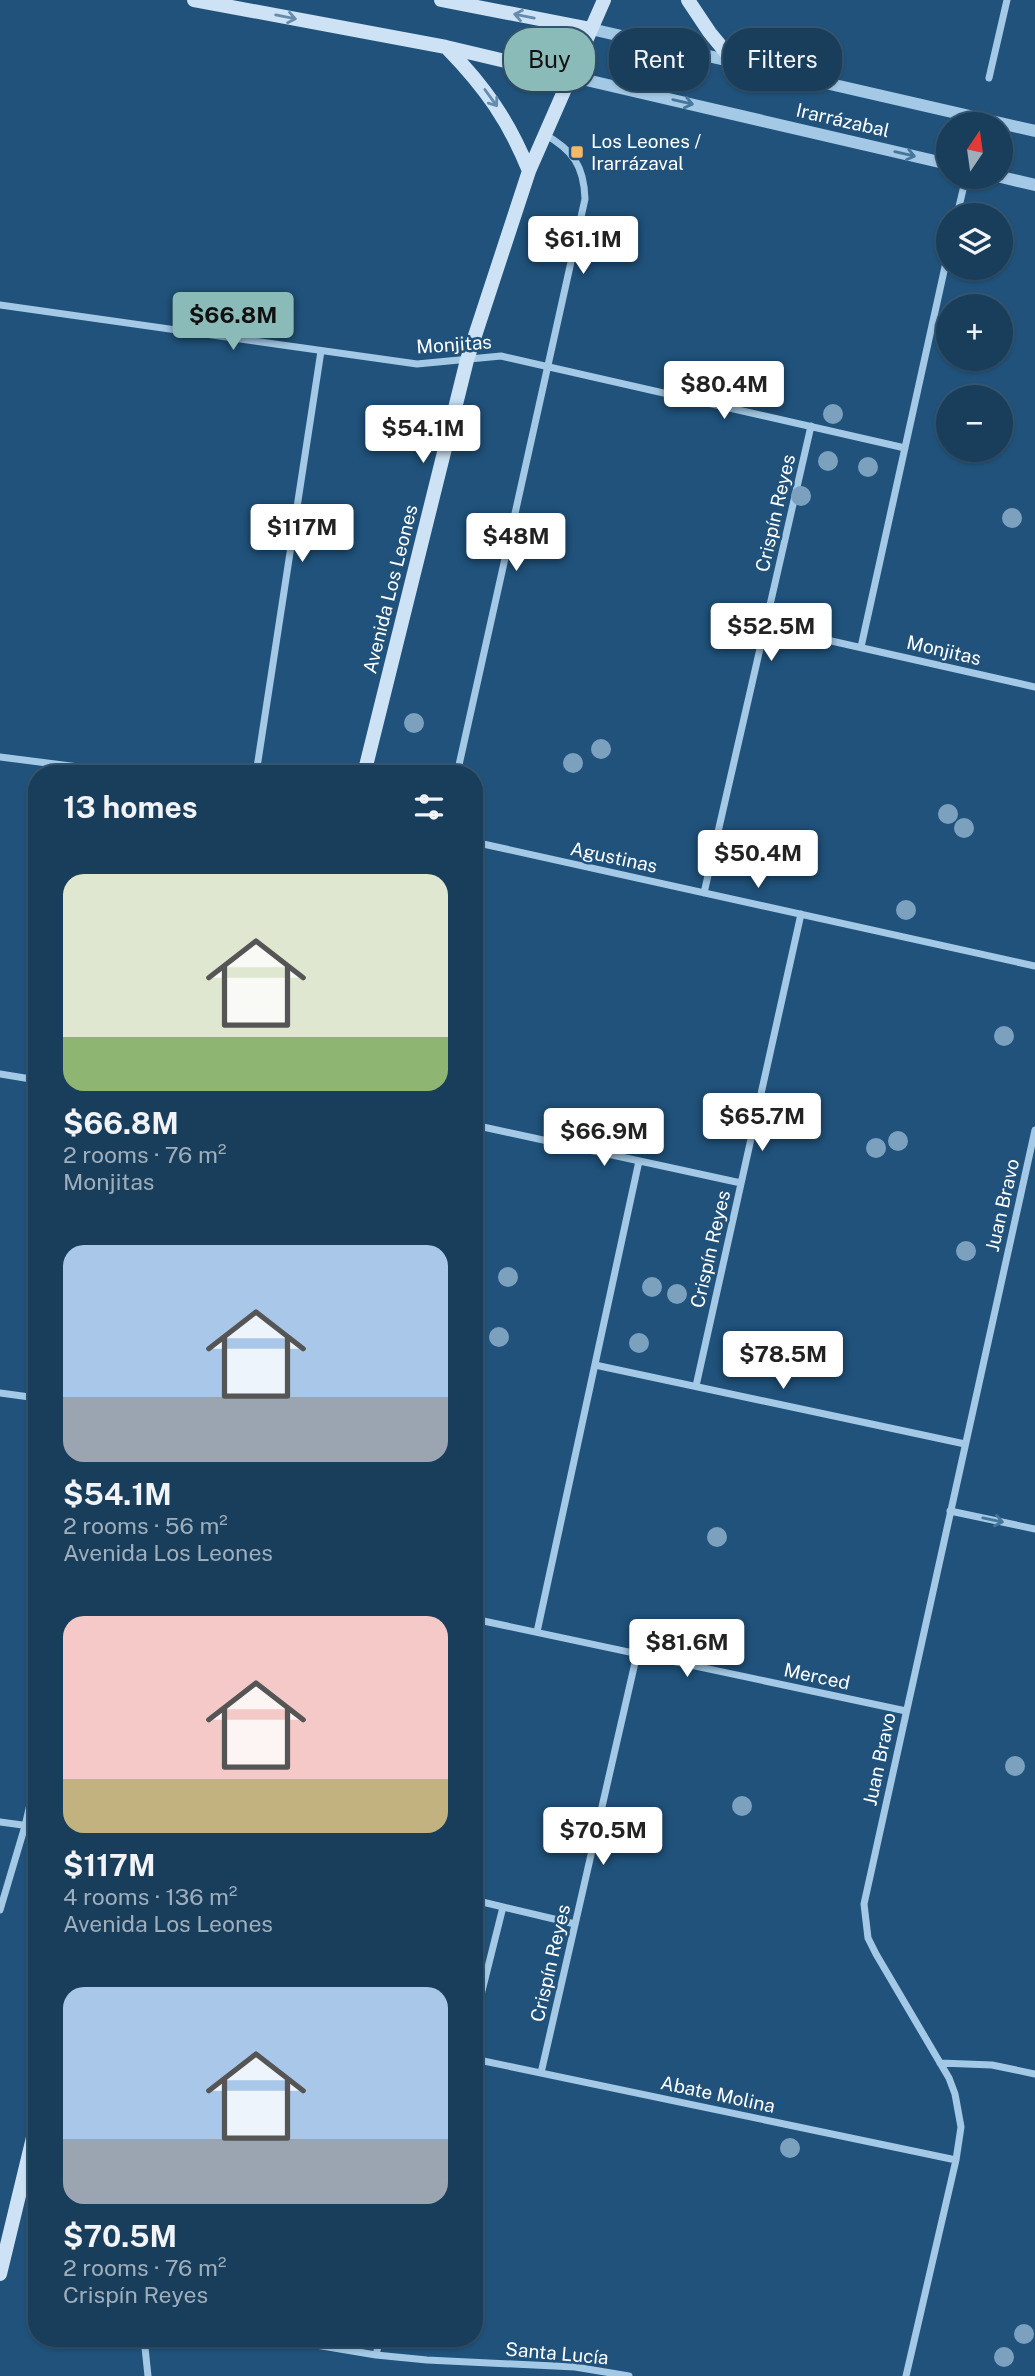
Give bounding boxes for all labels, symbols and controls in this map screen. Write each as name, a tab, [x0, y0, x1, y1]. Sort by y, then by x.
one-way arrow	[513, 8, 536, 22]
one-way arrow	[274, 11, 297, 24]
chip: Buy	[504, 28, 595, 91]
chip: Rent	[609, 28, 709, 91]
chip: Filters	[723, 28, 842, 91]
one-way arrow	[484, 89, 499, 107]
one-way arrow	[672, 96, 694, 109]
street label: Irarrázabal	[794, 99, 892, 141]
north arrow	[936, 112, 1013, 189]
map controls	[936, 112, 1013, 462]
place label: Los Leones / Irarrázaval	[591, 130, 701, 174]
marker: Los Leones / Irarrázaval	[569, 144, 585, 160]
one-way arrow	[893, 148, 916, 161]
button: layers	[936, 203, 1013, 280]
pin: $61.1M	[526, 216, 640, 276]
text: $61.1M	[544, 225, 622, 252]
pin: $66.8M	[176, 292, 290, 352]
button: +	[936, 294, 1013, 371]
text: $66.8M	[189, 301, 277, 328]
street label: Monjitas	[416, 330, 492, 358]
pin: $80.4M	[667, 362, 781, 421]
text: $80.4M	[680, 370, 768, 397]
button: −	[936, 385, 1013, 462]
pin: $54.1M	[366, 406, 480, 465]
text: $54.1M	[381, 414, 465, 441]
street label: Crispín Reyes	[751, 452, 799, 574]
street label: Avenida Los Leones	[358, 502, 422, 676]
pin: $117M	[253, 504, 351, 564]
text: $117M	[267, 513, 337, 540]
pin: $48M	[475, 514, 557, 573]
text: $48M	[482, 522, 550, 549]
pin: $52.5M	[714, 604, 828, 663]
text: $52.5M	[727, 612, 815, 639]
street label: Monjitas	[905, 631, 983, 669]
icon: filters	[410, 788, 448, 826]
text: 13 homes	[63, 789, 198, 825]
pin: $50.4M	[701, 830, 815, 890]
street label: Agustinas	[569, 837, 659, 877]
text: $50.4M	[714, 839, 802, 866]
icon: home	[193, 920, 319, 1046]
pin: $65.7M	[705, 1094, 819, 1153]
text: $65.7M	[719, 1102, 805, 1129]
text: $66.8M	[63, 1105, 179, 1141]
pin: $66.9M	[547, 1108, 661, 1168]
text: $66.9M	[560, 1117, 648, 1144]
text: 2 rooms · 76 m²	[63, 1141, 226, 1168]
street label: Juan Bravo	[981, 1156, 1023, 1254]
text: Monjitas	[63, 1168, 154, 1195]
street label: Crispín Reyes	[686, 1188, 734, 1310]
icon: home	[193, 1291, 319, 1417]
pin: $78.5M	[726, 1332, 840, 1391]
text: $78.5M	[739, 1340, 827, 1367]
text: $54.1M	[63, 1476, 172, 1512]
text: 2 rooms · 56 m²	[63, 1512, 228, 1539]
one-way arrow	[981, 1514, 1004, 1528]
text: Avenida Los Leones	[63, 1539, 273, 1566]
pin: $81.6M	[630, 1620, 744, 1679]
text: $81.6M	[645, 1628, 729, 1655]
street label: Merced	[782, 1658, 852, 1694]
icon: home	[193, 1662, 319, 1788]
street label: Juan Bravo	[858, 1710, 900, 1808]
pin: $70.5M	[546, 1808, 660, 1867]
text: $70.5M	[559, 1816, 647, 1843]
text: $117M	[63, 1847, 155, 1883]
text: 4 rooms · 136 m²	[63, 1883, 237, 1910]
street label: Crispín Reyes	[526, 1902, 574, 2024]
text: Avenida Los Leones	[63, 1910, 273, 1937]
icon: home	[193, 2033, 319, 2159]
street label: Abate Molina	[659, 2071, 777, 2117]
text: $70.5M	[63, 2218, 177, 2254]
text: 2 rooms · 76 m²	[63, 2254, 226, 2281]
text: Crispín Reyes	[63, 2281, 208, 2308]
street label: Santa Lucía	[504, 2338, 610, 2368]

